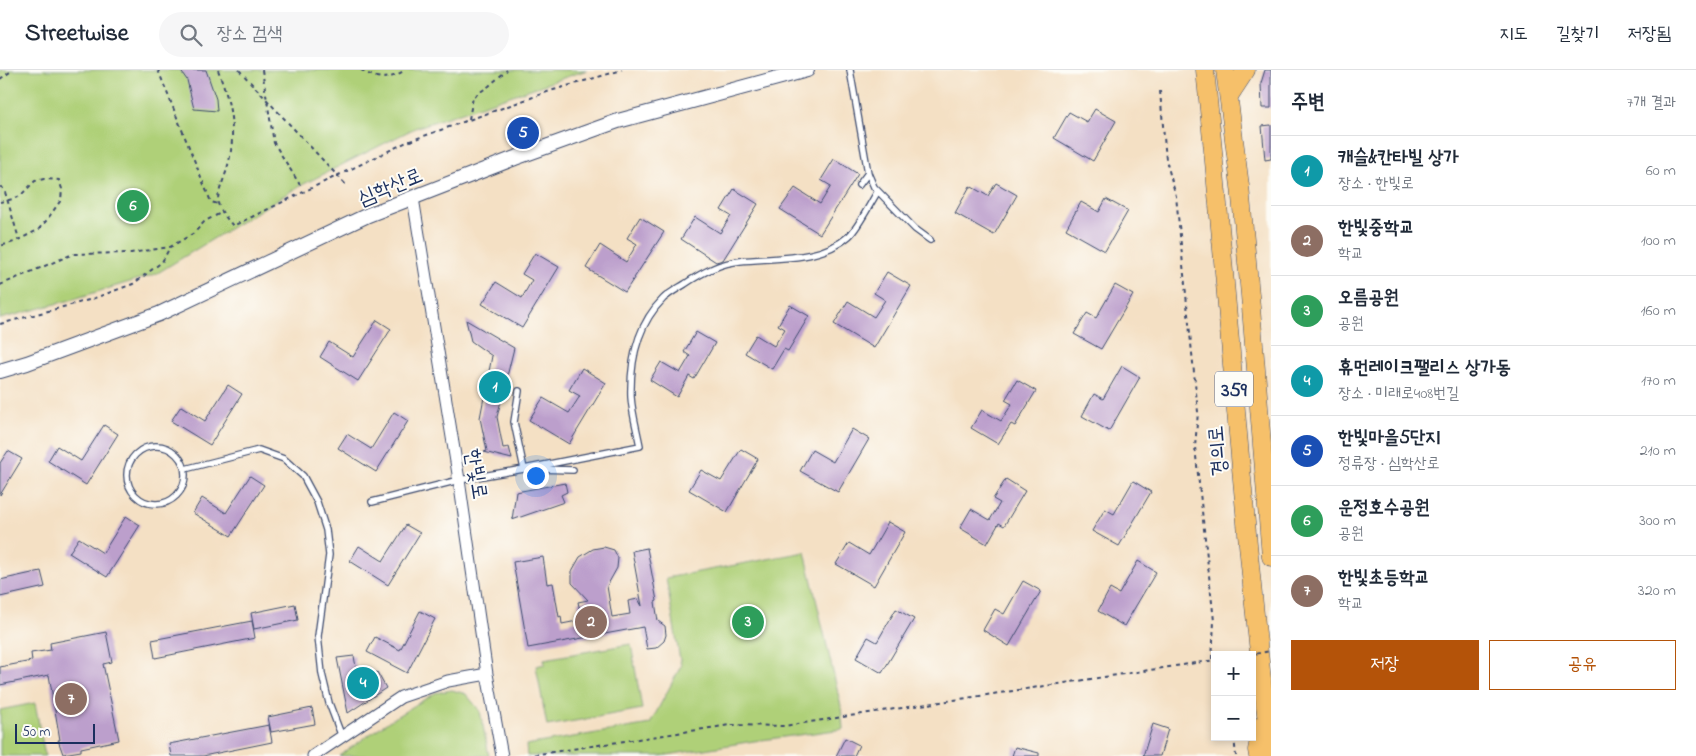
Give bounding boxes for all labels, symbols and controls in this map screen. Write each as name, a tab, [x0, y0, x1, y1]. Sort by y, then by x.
search box	[159, 12, 509, 57]
text: Streetwise	[25, 17, 129, 52]
icon: search	[177, 21, 205, 49]
text: 장소 검색	[217, 21, 282, 48]
text: 지도	[1499, 22, 1528, 48]
text: 길찾기	[1556, 22, 1600, 48]
text: 저장됨	[1628, 22, 1671, 48]
text: 주변	[1291, 88, 1325, 118]
text: 7개 결과	[1627, 91, 1676, 115]
pin: 5	[507, 114, 539, 152]
text: 캐슬&칸타빌 상가	[1338, 145, 1458, 172]
text: 1	[1304, 159, 1310, 183]
text: 60 m	[1646, 159, 1676, 183]
street label: 심학산로	[354, 161, 428, 214]
text: 장소 · 한빛로	[1338, 172, 1414, 196]
pin: 6	[117, 187, 149, 225]
text: 한빛중학교	[1338, 215, 1414, 242]
text: 2	[1303, 229, 1311, 253]
text: 100 m	[1641, 229, 1676, 253]
text: 학교	[1338, 242, 1364, 266]
text: 오름공원	[1338, 285, 1399, 312]
text: 3	[1304, 299, 1310, 323]
text: 160 m	[1641, 299, 1676, 323]
text: 공원	[1338, 312, 1364, 336]
text: 휴먼레이크팰리스 상가동	[1338, 355, 1511, 382]
pin: 1	[479, 368, 511, 406]
text: 4	[1304, 369, 1310, 393]
text: 170 m	[1641, 369, 1676, 393]
road number: 359	[1215, 372, 1253, 406]
text: 장소 · 미래로408번길	[1338, 382, 1459, 406]
street label: 경의로	[1202, 424, 1236, 477]
text: 한빛마을5단지	[1338, 425, 1441, 452]
text: 5	[1302, 439, 1312, 463]
text: 210 m	[1640, 439, 1676, 463]
street label: 한빛로	[456, 447, 494, 502]
text: 정류장 · 심학산로	[1338, 452, 1440, 476]
your location	[523, 463, 549, 489]
text: 운정호수공원	[1338, 495, 1430, 522]
text: 6	[1303, 509, 1311, 533]
text: 300 m	[1639, 509, 1676, 533]
text: 공원	[1338, 522, 1364, 546]
text: 한빛초등학교	[1338, 565, 1430, 592]
text: 7	[1304, 579, 1310, 603]
text: 320 m	[1638, 579, 1676, 603]
text: 학교	[1338, 592, 1364, 616]
pin: 2	[575, 603, 607, 641]
pin: 3	[732, 603, 764, 641]
button: 저장	[1291, 640, 1479, 690]
button: 공유	[1489, 640, 1676, 690]
map controls	[1211, 651, 1256, 741]
button: +	[1211, 651, 1256, 696]
pin: 4	[347, 664, 379, 702]
pin: 7	[55, 680, 87, 718]
button: −	[1211, 696, 1256, 741]
scale bar	[15, 721, 95, 744]
text: 50 m	[22, 722, 50, 743]

